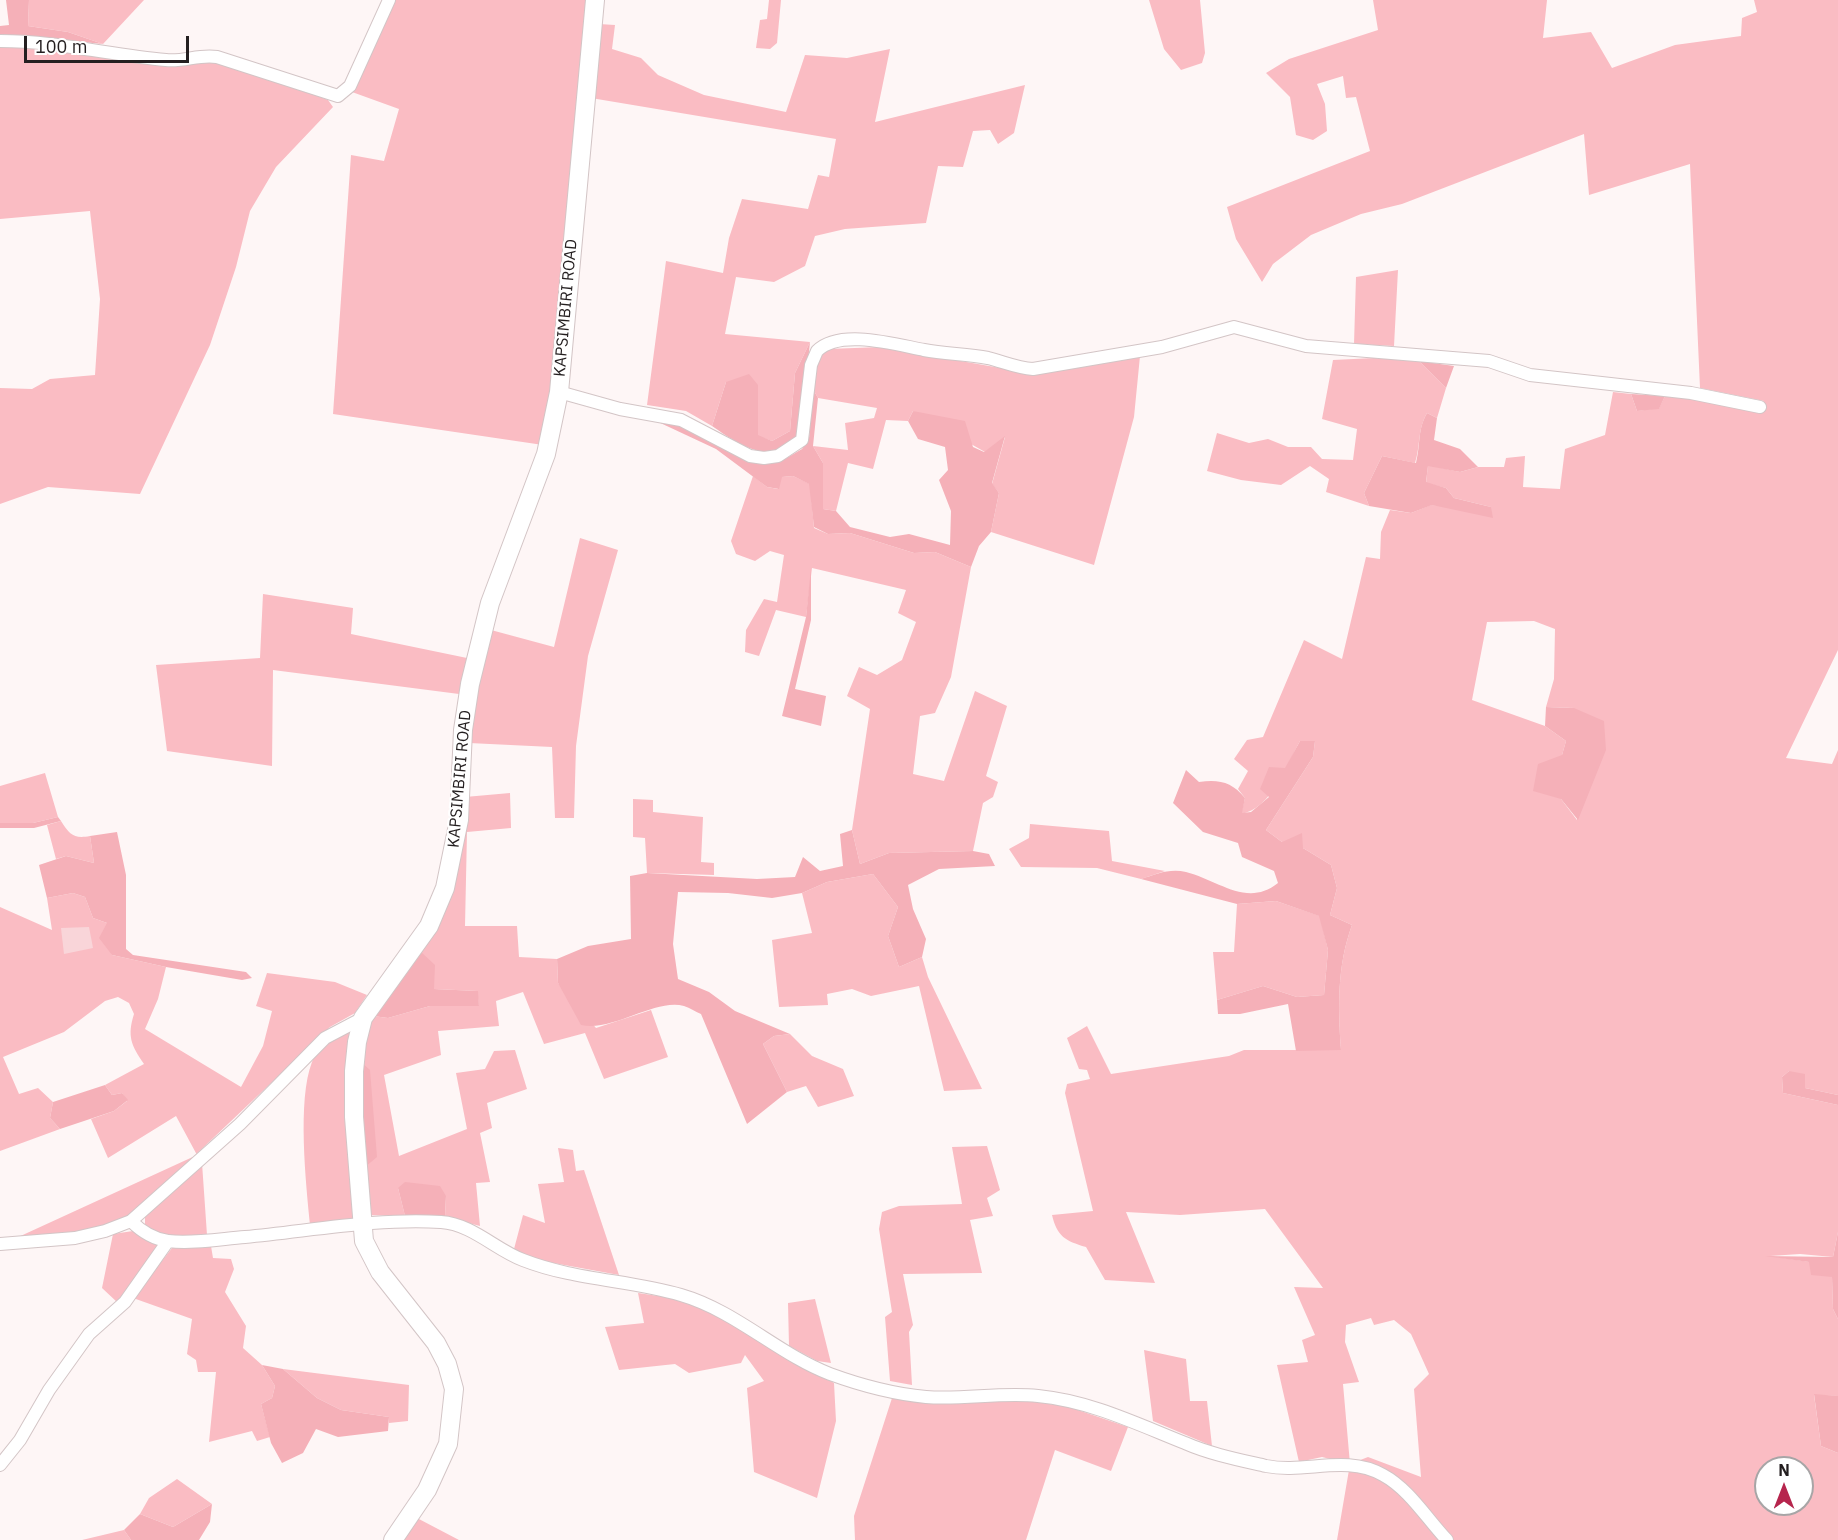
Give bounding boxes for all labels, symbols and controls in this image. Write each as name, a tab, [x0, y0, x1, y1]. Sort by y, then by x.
scale bar	[27, 24, 192, 62]
text: 100 m	[35, 35, 87, 58]
street label: KAPSIMBIRI ROAD	[550, 238, 582, 378]
street label: KAPSIMBIRI ROAD	[444, 709, 476, 849]
north arrow	[1754, 1456, 1814, 1516]
text: N	[1778, 1460, 1790, 1480]

